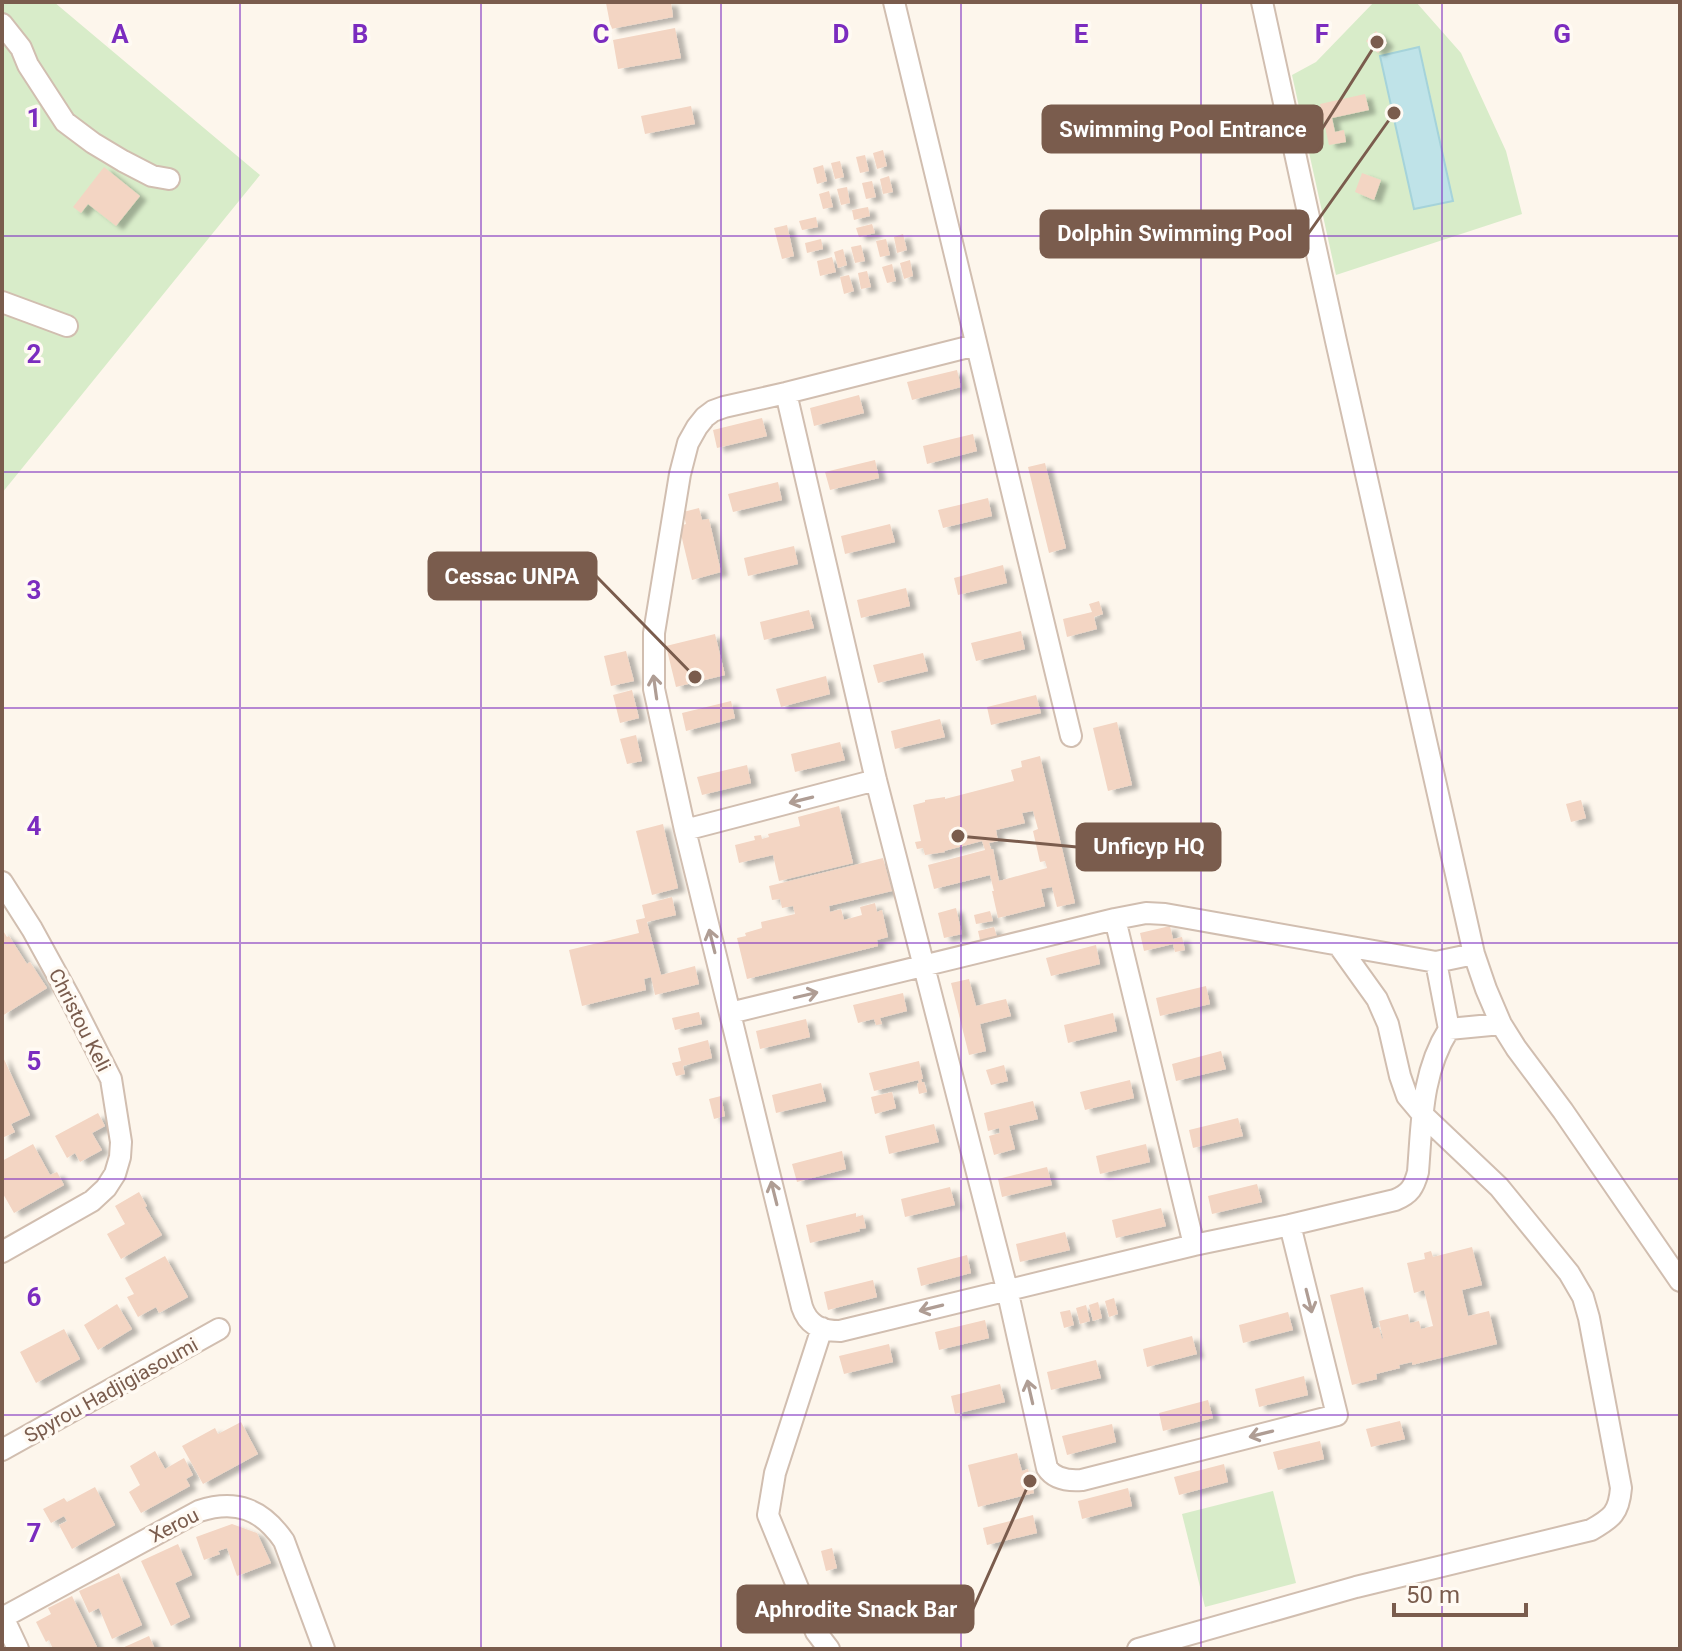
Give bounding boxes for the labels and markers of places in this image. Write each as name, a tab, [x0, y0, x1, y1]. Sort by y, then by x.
callout: Swimming Pool Entrance	[1043, 106, 1322, 152]
callout: Dolphin Swimming Pool	[1041, 211, 1308, 257]
callout: Cessac UNPA	[429, 553, 596, 599]
callout: Unficyp HQ	[1077, 824, 1220, 870]
callout: Aphrodite Snack Bar	[738, 1586, 973, 1632]

